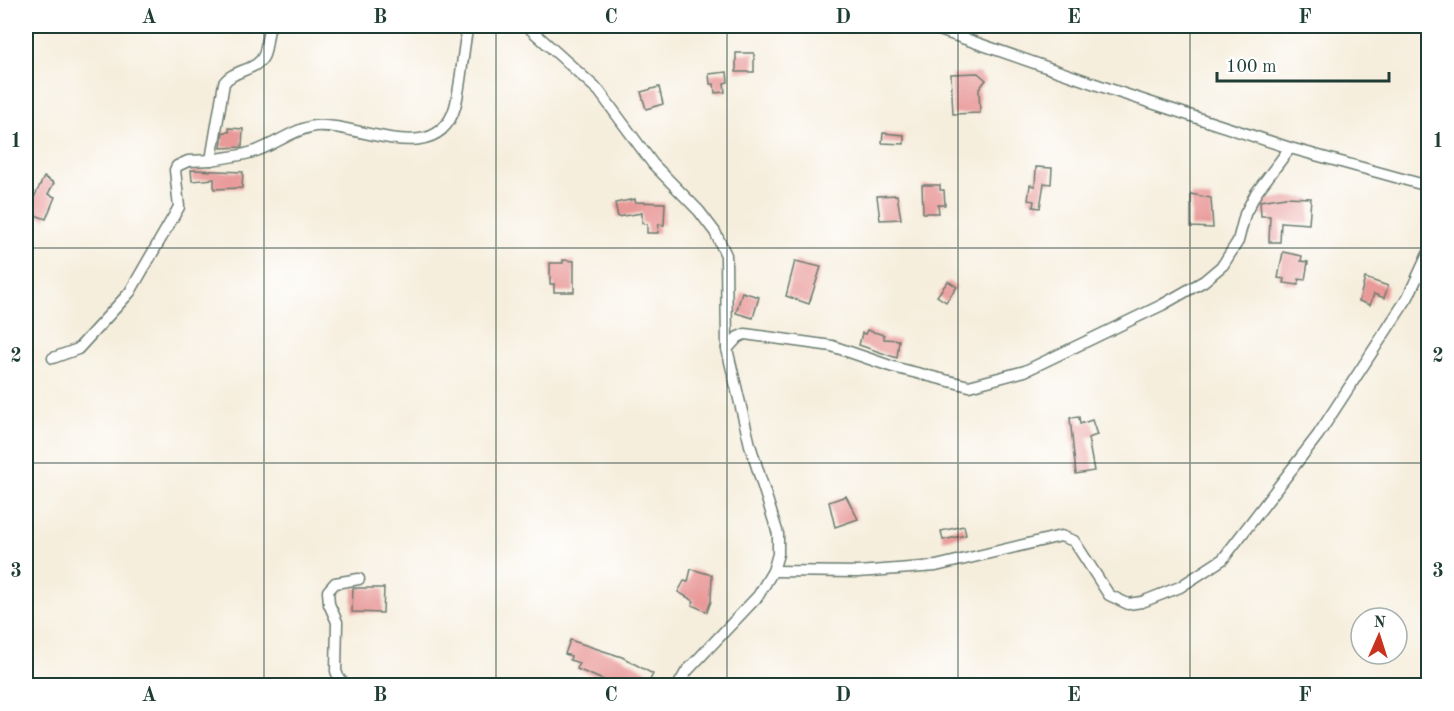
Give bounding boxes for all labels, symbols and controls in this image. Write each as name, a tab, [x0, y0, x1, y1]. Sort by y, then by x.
text: A	[141, 8, 157, 28]
text: B	[373, 8, 387, 28]
text: C	[604, 8, 618, 28]
text: D	[835, 8, 851, 28]
text: E	[1067, 8, 1081, 28]
text: F	[1298, 8, 1312, 28]
scale bar	[1217, 45, 1390, 83]
text: 100 m	[1226, 58, 1277, 76]
text: 1	[10, 132, 22, 152]
text: 1	[1432, 132, 1444, 152]
text: 2	[10, 347, 22, 367]
text: 2	[1432, 347, 1444, 367]
text: 3	[10, 562, 22, 582]
text: 3	[1432, 562, 1444, 582]
north arrow	[1349, 606, 1409, 666]
text: N	[1373, 615, 1387, 631]
text: A	[141, 686, 157, 706]
text: B	[373, 686, 387, 706]
text: C	[604, 686, 618, 706]
text: D	[835, 686, 851, 706]
text: E	[1067, 686, 1081, 706]
text: F	[1298, 686, 1312, 706]

